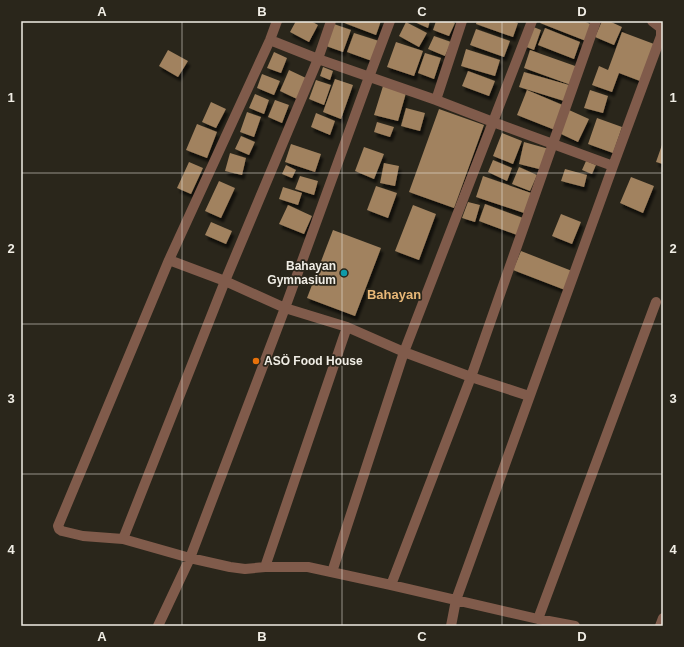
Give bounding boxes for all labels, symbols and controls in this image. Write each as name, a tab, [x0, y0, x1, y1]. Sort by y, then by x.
text: A	[97, 4, 107, 19]
text: B	[257, 4, 267, 19]
text: C	[417, 4, 427, 19]
text: D	[577, 4, 587, 19]
text: 1	[7, 90, 15, 105]
text: 1	[669, 90, 677, 105]
text: 2	[7, 241, 15, 256]
text: 2	[669, 241, 677, 256]
place label: Bahayan Gymnasium	[267, 259, 336, 287]
marker: Bahayan Gymnasium	[339, 268, 349, 278]
district label: Bahayan	[367, 287, 421, 302]
place label: ASÖ Food House	[264, 353, 363, 368]
marker: ASÖ Food House	[251, 356, 261, 366]
text: 3	[7, 391, 15, 406]
text: 3	[669, 391, 677, 406]
text: 4	[7, 542, 15, 557]
text: 4	[669, 542, 677, 557]
text: A	[97, 629, 107, 644]
text: B	[257, 629, 267, 644]
text: C	[417, 629, 427, 644]
text: D	[577, 629, 587, 644]

